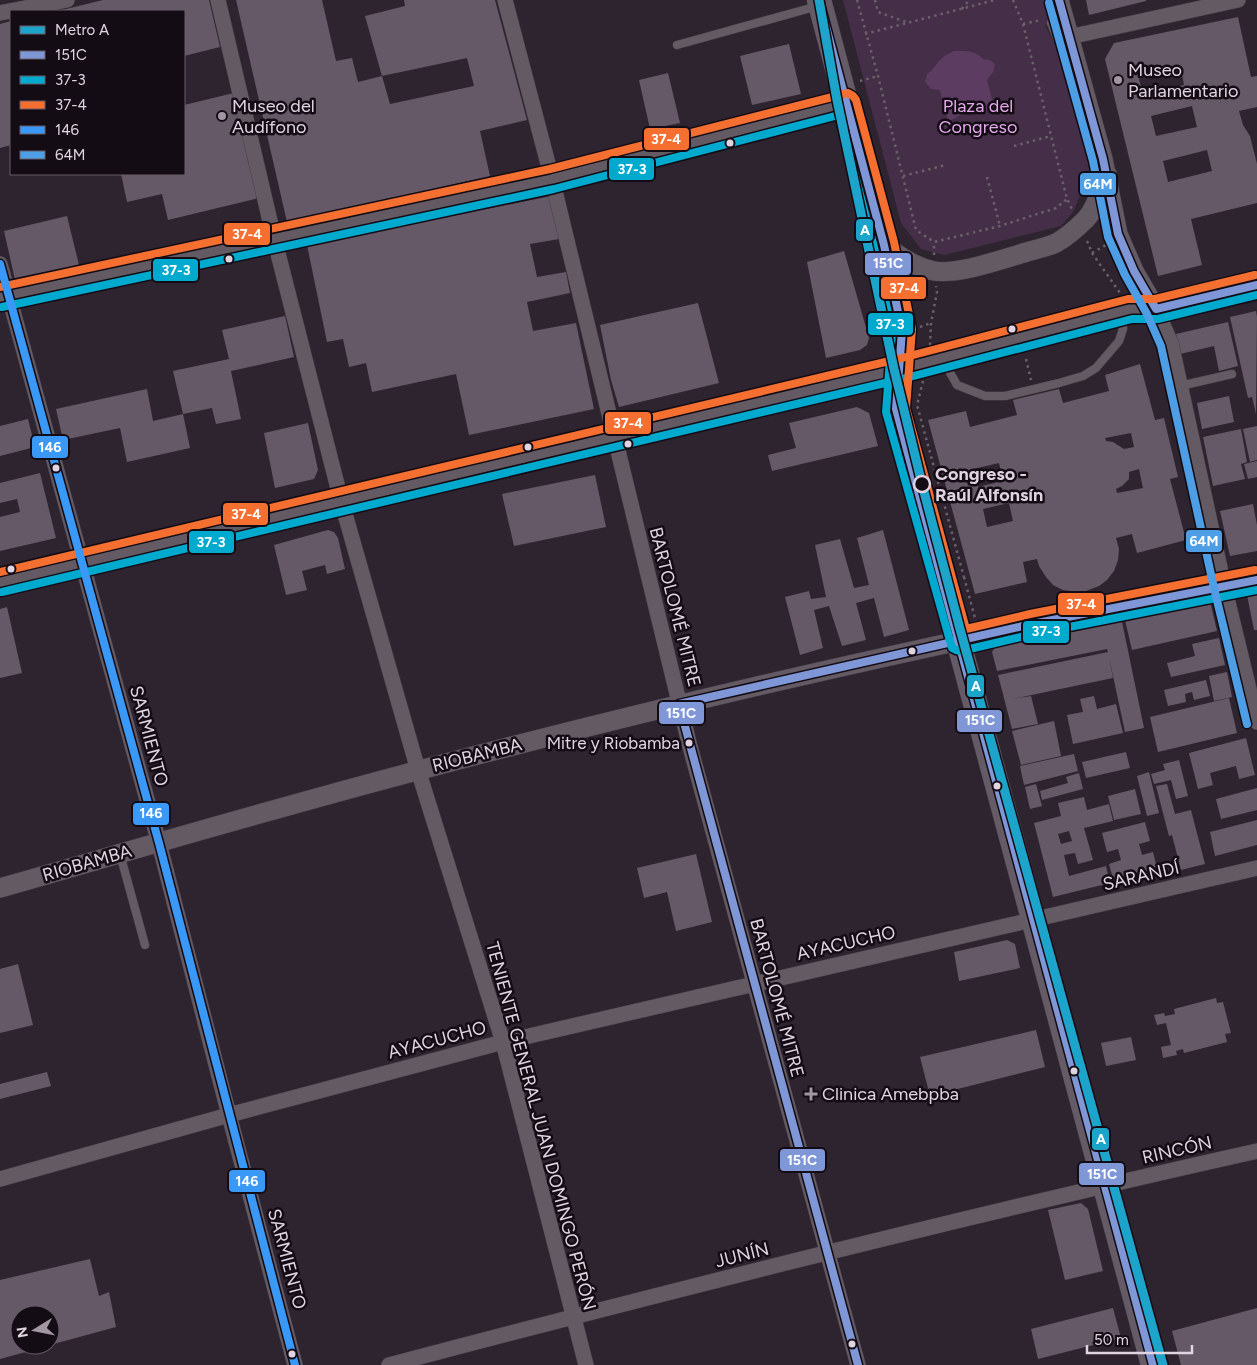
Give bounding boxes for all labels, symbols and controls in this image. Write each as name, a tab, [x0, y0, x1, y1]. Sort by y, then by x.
legend	[10, 10, 185, 175]
text: Metro A	[55, 21, 109, 39]
text: 151C	[55, 46, 87, 64]
place label: Museo Parlamentario	[1128, 59, 1238, 102]
text: 37-3	[55, 71, 86, 89]
marker: Museo Parlamentario	[1112, 74, 1124, 86]
place label: Museo del Audífono	[232, 95, 315, 138]
park label: Plaza del Congreso	[939, 95, 1017, 138]
text: 37-4	[55, 96, 87, 114]
marker: Museo del Audífono	[216, 110, 228, 122]
text: 146	[55, 121, 80, 139]
line badge: 37-4	[643, 127, 690, 151]
text: 37-4	[651, 131, 681, 148]
unlabelled marker	[725, 138, 735, 148]
text: 64M	[55, 146, 86, 164]
line badge: 37-3	[608, 157, 655, 181]
text: 37-3	[617, 161, 647, 178]
line badge: 64M	[1079, 172, 1117, 196]
text: 64M	[1084, 176, 1112, 193]
line badge: A	[855, 218, 874, 242]
line badge: 37-4	[223, 222, 271, 246]
text: A	[860, 222, 870, 239]
text: 37-4	[232, 226, 262, 243]
line badge: 151C	[864, 252, 912, 276]
unlabelled marker	[224, 254, 234, 264]
text: 151C	[873, 255, 903, 272]
line badge: 37-3	[152, 258, 199, 282]
text: 37-3	[161, 262, 191, 279]
line badge: 37-4	[880, 276, 927, 300]
text: 37-4	[889, 280, 919, 297]
line badge: 37-3	[867, 312, 914, 336]
text: 37-3	[875, 316, 905, 333]
unlabelled marker	[1007, 324, 1017, 334]
line badge: 37-4	[604, 411, 652, 435]
text: 37-4	[613, 415, 643, 432]
line badge: 146	[31, 435, 69, 459]
text: 146	[39, 439, 61, 456]
unlabelled marker	[623, 439, 633, 449]
unlabelled marker	[523, 442, 533, 452]
unlabelled marker	[51, 463, 61, 473]
place label: Congreso - Raúl Alfonsín	[935, 463, 1043, 506]
marker: Congreso - Raúl Alfonsín	[913, 475, 931, 493]
line badge: 37-4	[222, 502, 269, 526]
text: 37-4	[231, 506, 261, 523]
street label: BARTOLOMÉ MITRE	[645, 525, 705, 689]
line badge: 64M	[1185, 529, 1223, 553]
line badge: 37-3	[188, 530, 235, 554]
text: 64M	[1190, 533, 1218, 550]
text: 37-3	[196, 534, 226, 551]
unlabelled marker	[6, 564, 16, 574]
line badge: 37-4	[1057, 592, 1105, 616]
text: 37-4	[1066, 596, 1096, 613]
line badge: 37-3	[1022, 620, 1070, 644]
text: 37-3	[1031, 623, 1061, 640]
unlabelled marker	[907, 646, 917, 656]
line badge: A	[966, 674, 985, 698]
text: A	[971, 678, 981, 695]
street label: SARMIENTO	[125, 683, 173, 789]
line badge: 151C	[658, 701, 705, 725]
text: 151C	[666, 705, 696, 722]
line badge: 151C	[956, 709, 1003, 733]
text: 151C	[965, 712, 995, 729]
street label: RIOBAMBA	[430, 733, 524, 777]
place label: Mitre y Riobamba	[547, 733, 680, 753]
marker: Mitre y Riobamba	[684, 738, 694, 748]
unlabelled marker	[992, 781, 1002, 791]
line badge: 146	[132, 802, 170, 826]
text: 146	[140, 805, 162, 822]
street label: RIOBAMBA	[40, 840, 134, 886]
street label: SARANDÍ	[1101, 856, 1183, 895]
street label: BARTOLOMÉ MITRE	[745, 916, 809, 1080]
street label: AYACUCHO	[794, 921, 898, 965]
street label: TENIENTE GENERAL JUAN DOMINGO PERÓN	[481, 939, 601, 1313]
street label: AYACUCHO	[385, 1016, 489, 1064]
unlabelled marker	[1069, 1066, 1079, 1076]
place label: Clinica Amebpba	[822, 1083, 959, 1105]
marker: Clinica Amebpba	[804, 1087, 818, 1101]
line badge: A	[1091, 1127, 1110, 1151]
text: A	[1096, 1131, 1106, 1148]
street label: RINCÓN	[1140, 1131, 1214, 1169]
line badge: 151C	[779, 1148, 826, 1172]
text: 151C	[787, 1152, 817, 1169]
line badge: 151C	[1078, 1162, 1125, 1186]
text: 151C	[1087, 1166, 1117, 1183]
line badge: 146	[228, 1169, 266, 1193]
text: 146	[236, 1173, 258, 1190]
street label: SARMIENTO	[263, 1206, 311, 1312]
street label: JUNÍN	[713, 1238, 771, 1272]
north arrow	[10, 1305, 60, 1355]
scale bar	[1087, 1322, 1192, 1354]
text: N	[13, 1325, 32, 1339]
text: 50 m	[1094, 1331, 1129, 1349]
unlabelled marker	[847, 1339, 857, 1349]
unlabelled marker	[287, 1349, 297, 1359]

